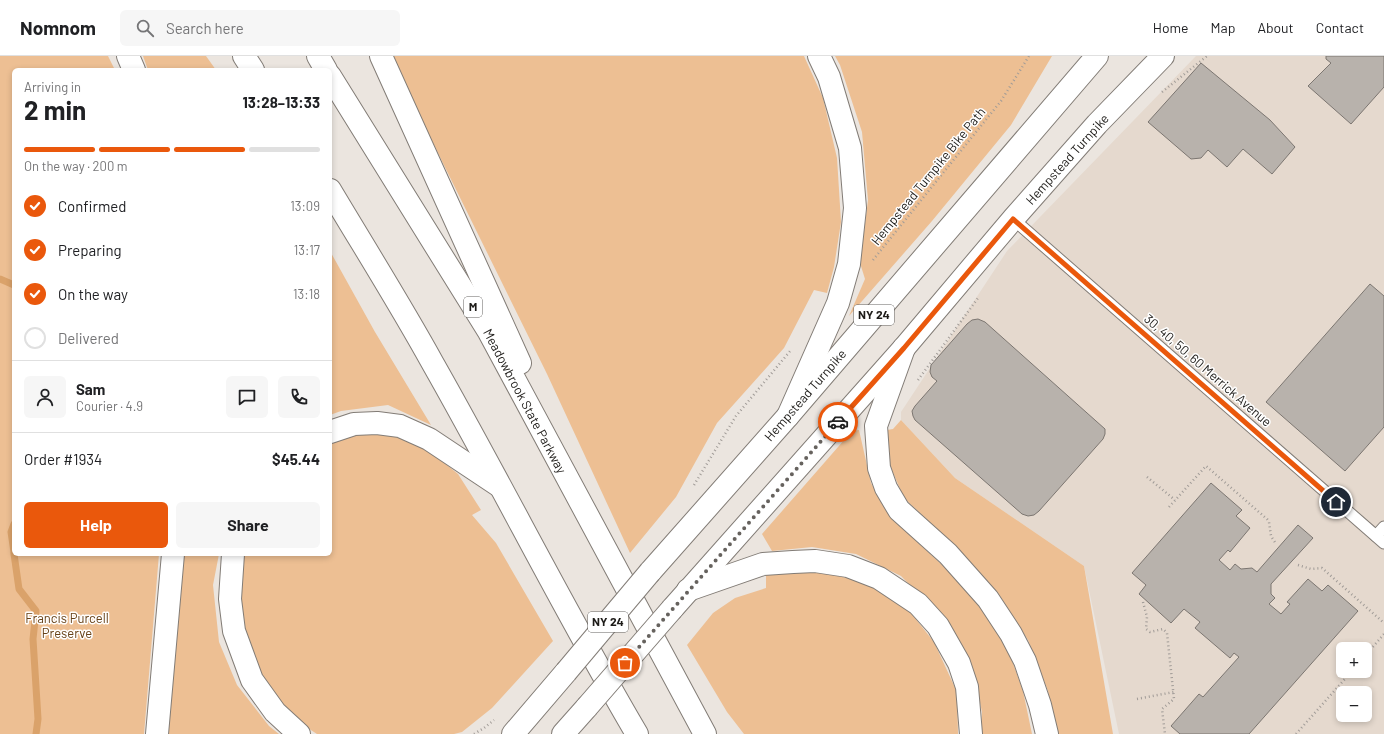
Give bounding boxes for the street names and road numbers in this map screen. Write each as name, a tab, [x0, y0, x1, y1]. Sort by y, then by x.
street label: Hempstead Turnpike Bike Path	[868, 104, 988, 248]
street label: Hempstead Turnpike	[1022, 110, 1112, 208]
road number: M	[464, 297, 482, 317]
road number: NY 24	[854, 305, 894, 325]
street label: 30, 40, 50, 60 Merrick Avenue	[1141, 310, 1275, 430]
street label: Meadowbrook State Parkway	[480, 326, 570, 476]
street label: Hempstead Turnpike	[761, 346, 849, 444]
road number: NY 24	[588, 612, 628, 632]

